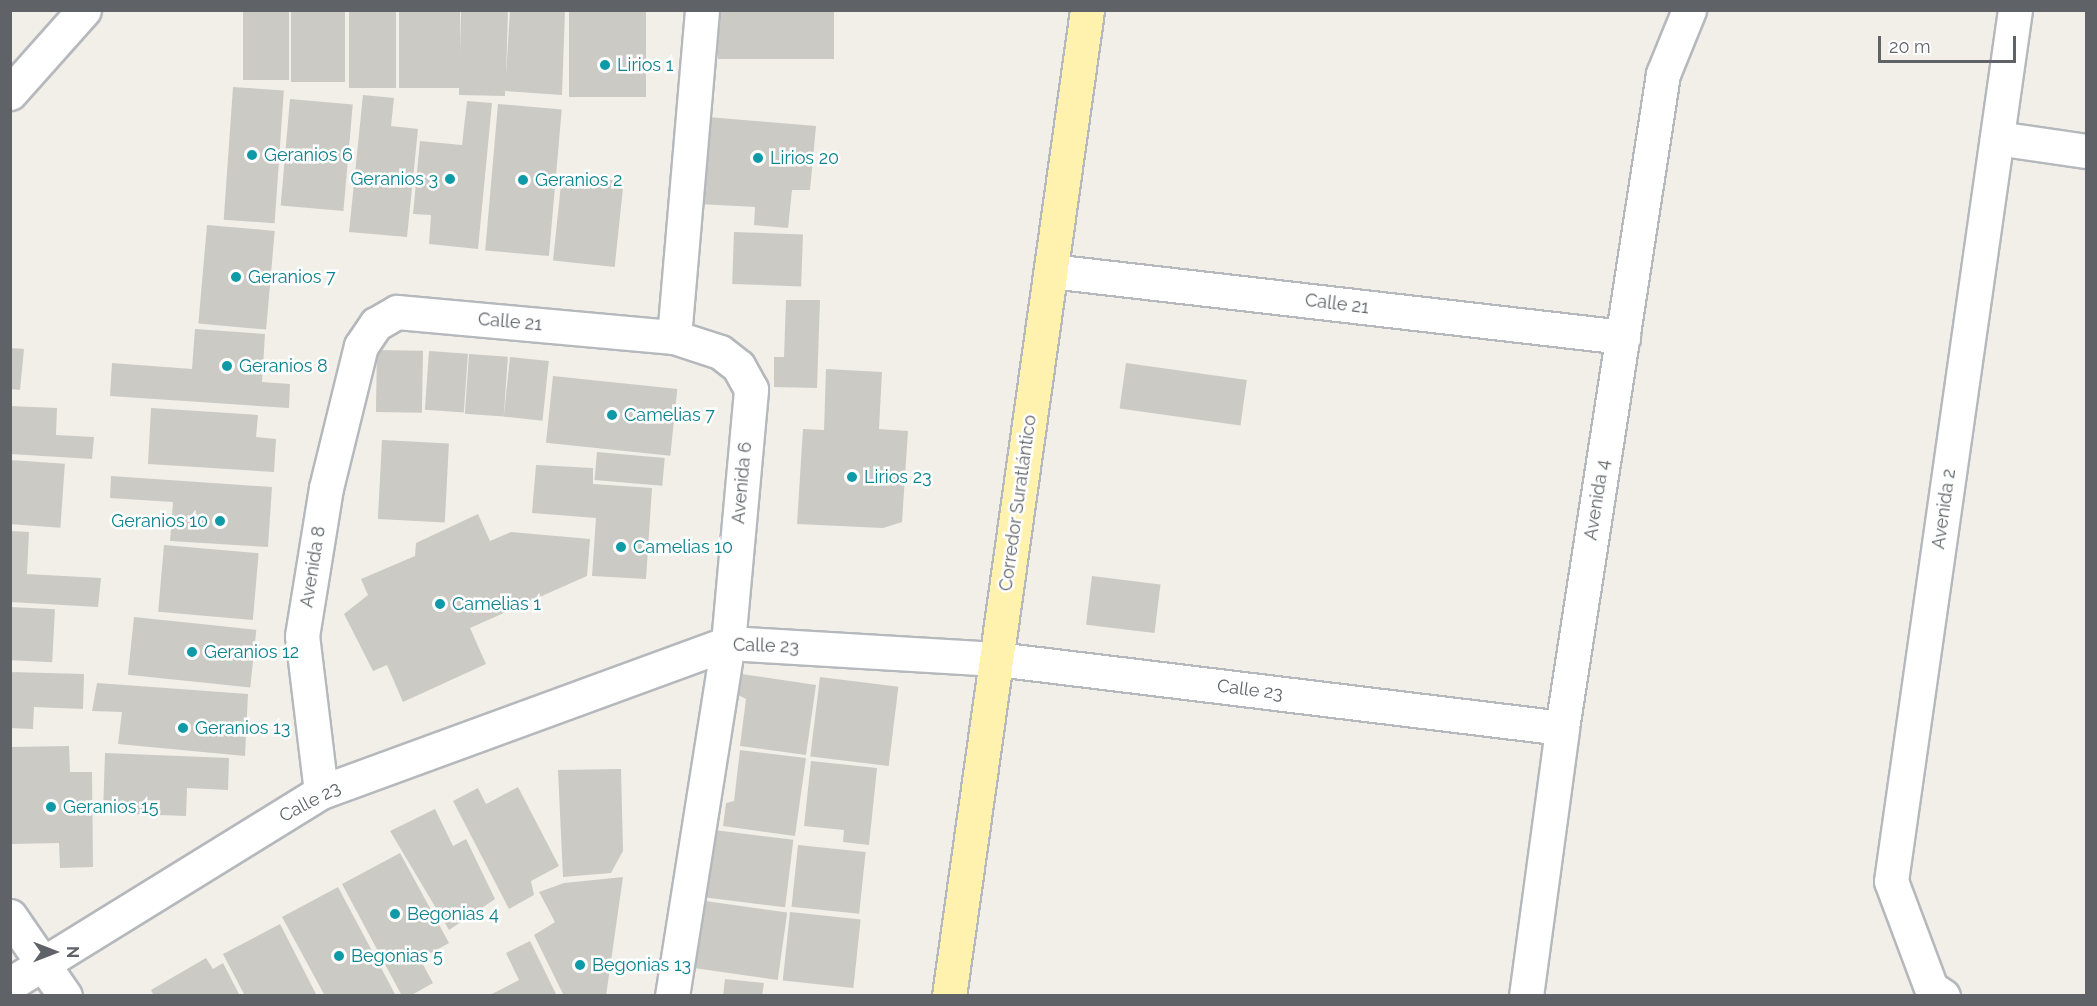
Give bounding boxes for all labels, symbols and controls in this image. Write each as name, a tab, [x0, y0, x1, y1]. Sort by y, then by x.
scale bar	[1881, 24, 2019, 62]
text: 20 m	[1889, 36, 1931, 57]
place label: Lirios 1	[617, 54, 673, 76]
marker: Lirios 1	[598, 58, 612, 72]
place label: Geranios 6	[264, 144, 353, 166]
place label: Lirios 20	[770, 147, 839, 169]
marker: Geranios 6	[245, 148, 259, 162]
marker: Lirios 20	[751, 151, 765, 165]
place label: Geranios 3	[350, 168, 438, 190]
place label: Geranios 2	[535, 169, 622, 191]
marker: Geranios 3	[443, 172, 457, 186]
marker: Geranios 2	[516, 173, 530, 187]
place label: Geranios 7	[248, 266, 336, 288]
marker: Geranios 7	[229, 270, 243, 284]
street label: Calle 21	[1304, 289, 1370, 319]
street label: Calle 21	[477, 308, 543, 336]
place label: Geranios 8	[239, 355, 328, 377]
marker: Geranios 8	[220, 359, 234, 373]
place label: Camelias 7	[624, 404, 715, 426]
marker: Camelias 7	[605, 408, 619, 422]
street label: Corredor Suratlántico	[995, 413, 1041, 593]
street label: Avenida 6	[728, 441, 756, 525]
street label: Avenida 4	[1580, 458, 1614, 542]
place label: Lirios 23	[864, 466, 932, 488]
street label: Avenida 2	[1928, 467, 1960, 551]
marker: Lirios 23	[845, 470, 859, 484]
place label: Geranios 10	[111, 510, 208, 532]
marker: Geranios 10	[213, 514, 227, 528]
street label: Avenida 8	[296, 525, 330, 609]
place label: Camelias 10	[633, 536, 733, 558]
marker: Camelias 10	[614, 540, 628, 554]
place label: Camelias 1	[452, 593, 541, 615]
marker: Camelias 1	[433, 597, 447, 611]
street label: Calle 23	[733, 634, 799, 658]
place label: Geranios 12	[204, 641, 299, 663]
marker: Geranios 12	[185, 645, 199, 659]
street label: Calle 23	[1216, 675, 1284, 705]
place label: Geranios 13	[195, 717, 290, 739]
marker: Geranios 13	[176, 721, 190, 735]
street label: Calle 23	[276, 777, 344, 827]
place label: Geranios 15	[63, 796, 158, 818]
marker: Geranios 15	[44, 800, 58, 814]
place label: Begonias 4	[407, 903, 499, 925]
marker: Begonias 4	[388, 907, 402, 921]
north arrow	[24, 922, 84, 982]
place label: Begonias 5	[351, 945, 443, 967]
text: N	[63, 946, 82, 958]
marker: Begonias 5	[332, 949, 346, 963]
place label: Begonias 13	[592, 954, 691, 976]
marker: Begonias 13	[573, 958, 587, 972]

